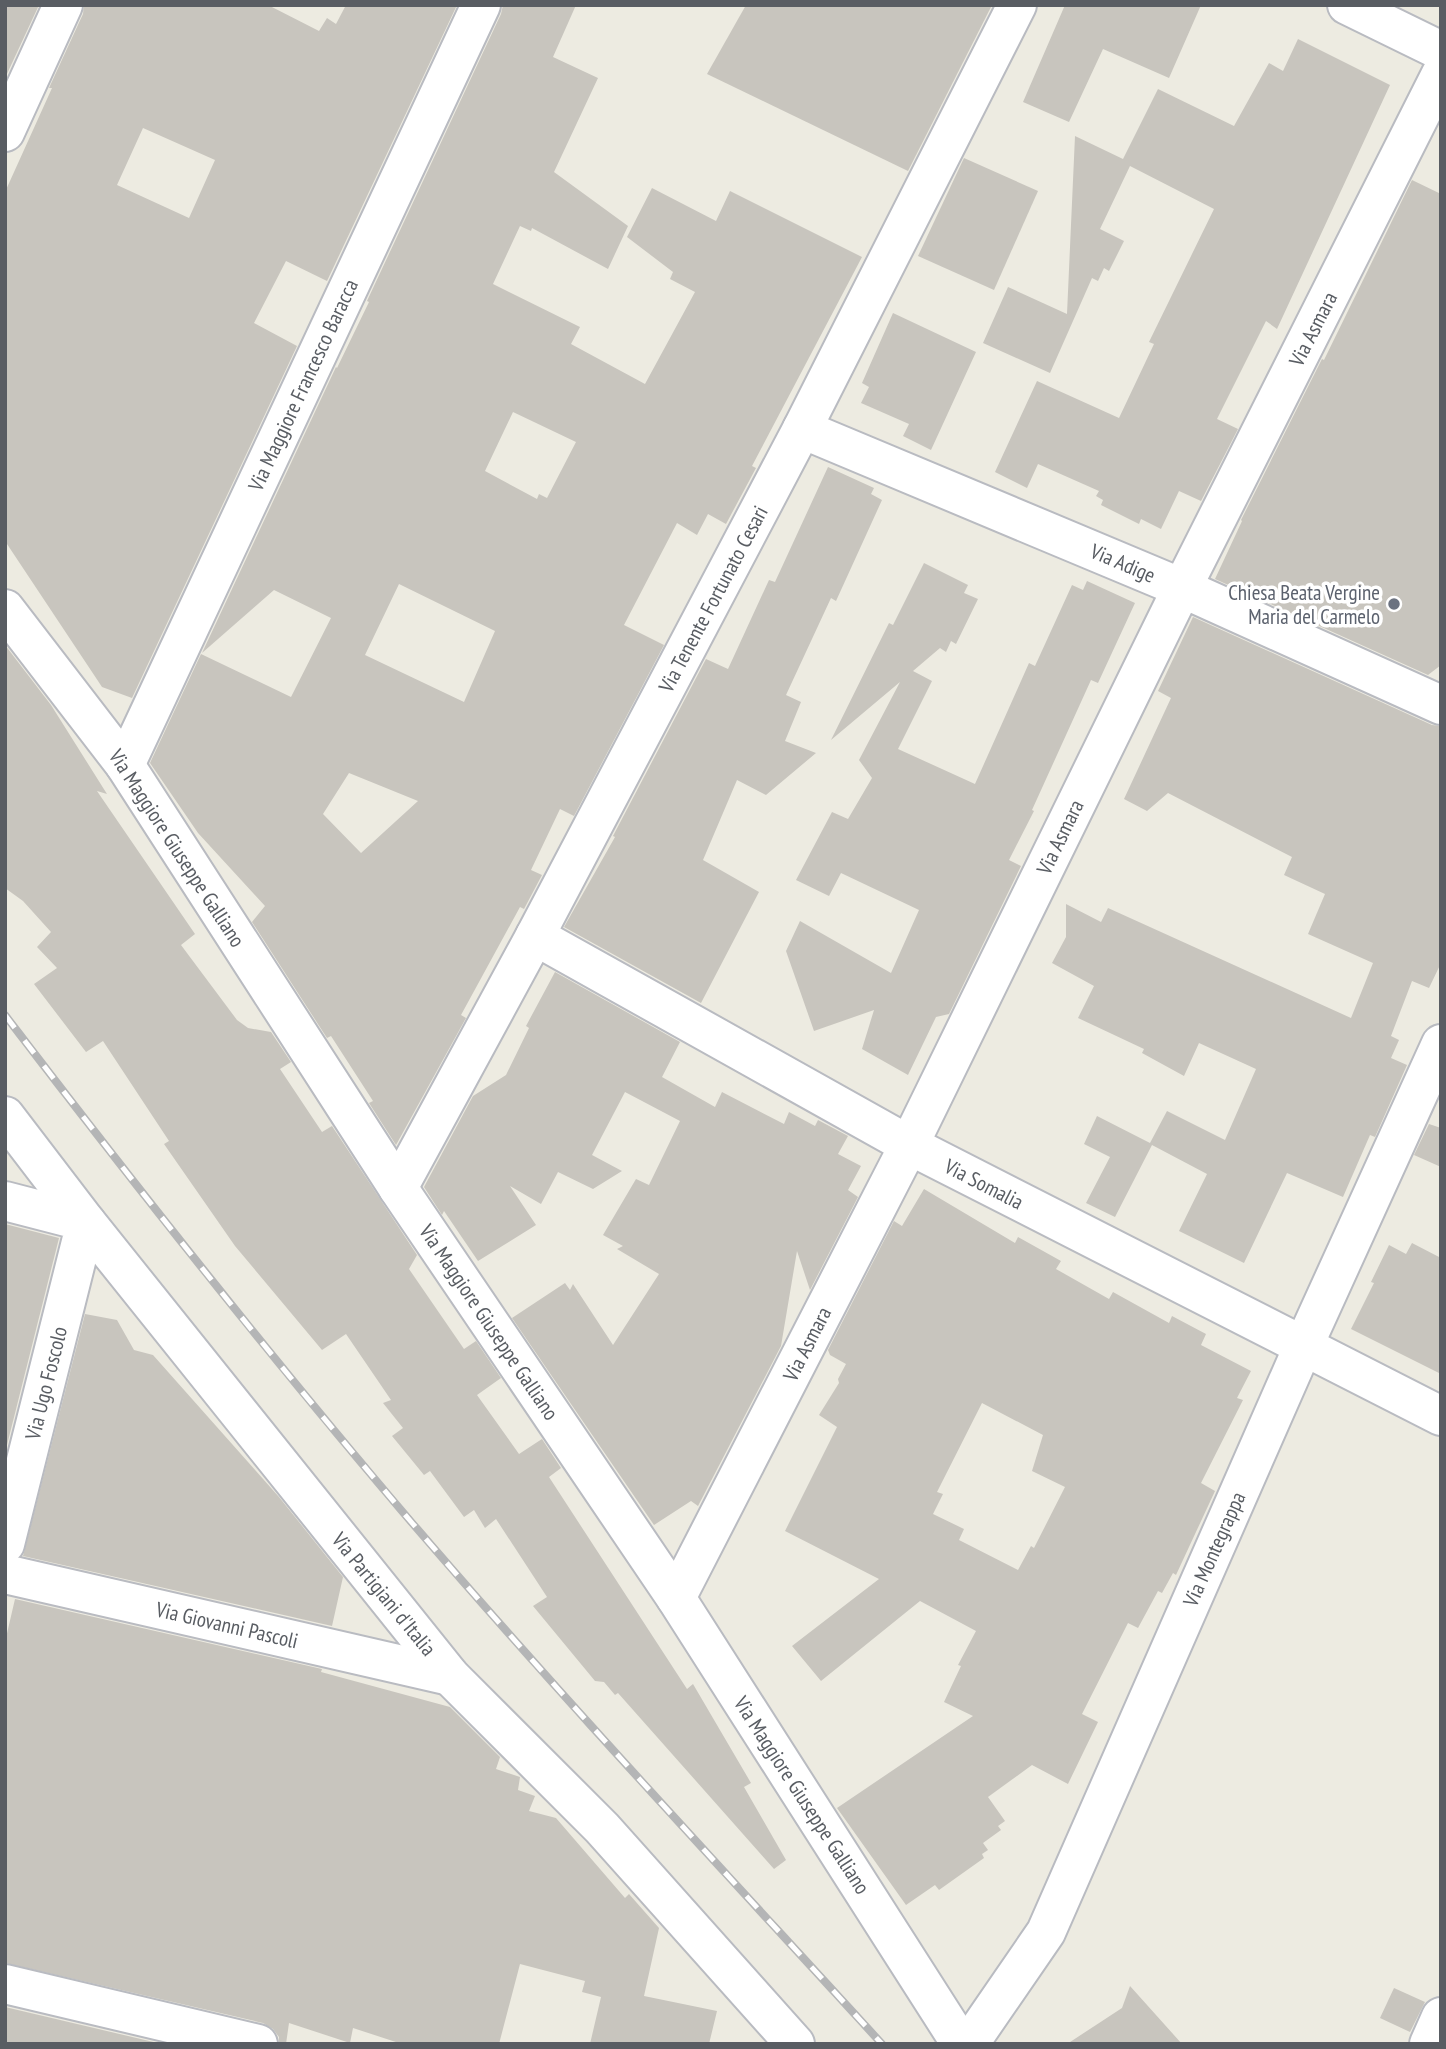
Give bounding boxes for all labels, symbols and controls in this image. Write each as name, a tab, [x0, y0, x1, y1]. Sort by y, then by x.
street label: Via Maggiore Francesco Baracca	[242, 275, 364, 496]
street label: Via Asmara	[1282, 287, 1343, 372]
street label: Via Tenente Fortunato Cesari	[652, 501, 774, 698]
street label: Via Adige	[1086, 537, 1160, 589]
place label: Chiesa Beata Vergine Maria del Carmelo	[1228, 579, 1380, 630]
marker: Chiesa Beata Vergine Maria del Carmelo	[1386, 596, 1402, 612]
street label: Via Maggiore Giuseppe Galliano	[102, 743, 251, 952]
street label: Via Asmara	[1030, 795, 1090, 880]
street label: Via Somalia	[939, 1152, 1028, 1215]
street label: Via Maggiore Giuseppe Galliano	[413, 1218, 565, 1425]
street label: Via Asmara	[776, 1302, 837, 1387]
street label: Via Ugo Foscolo	[19, 1324, 73, 1443]
street label: Via Montegrappa	[1176, 1487, 1251, 1612]
street label: Via Partigiani d'Italia	[325, 1526, 442, 1661]
street label: Via Giovanni Pascoli	[152, 1595, 301, 1654]
street label: Via Maggiore Giuseppe Galliano	[727, 1690, 876, 1899]

